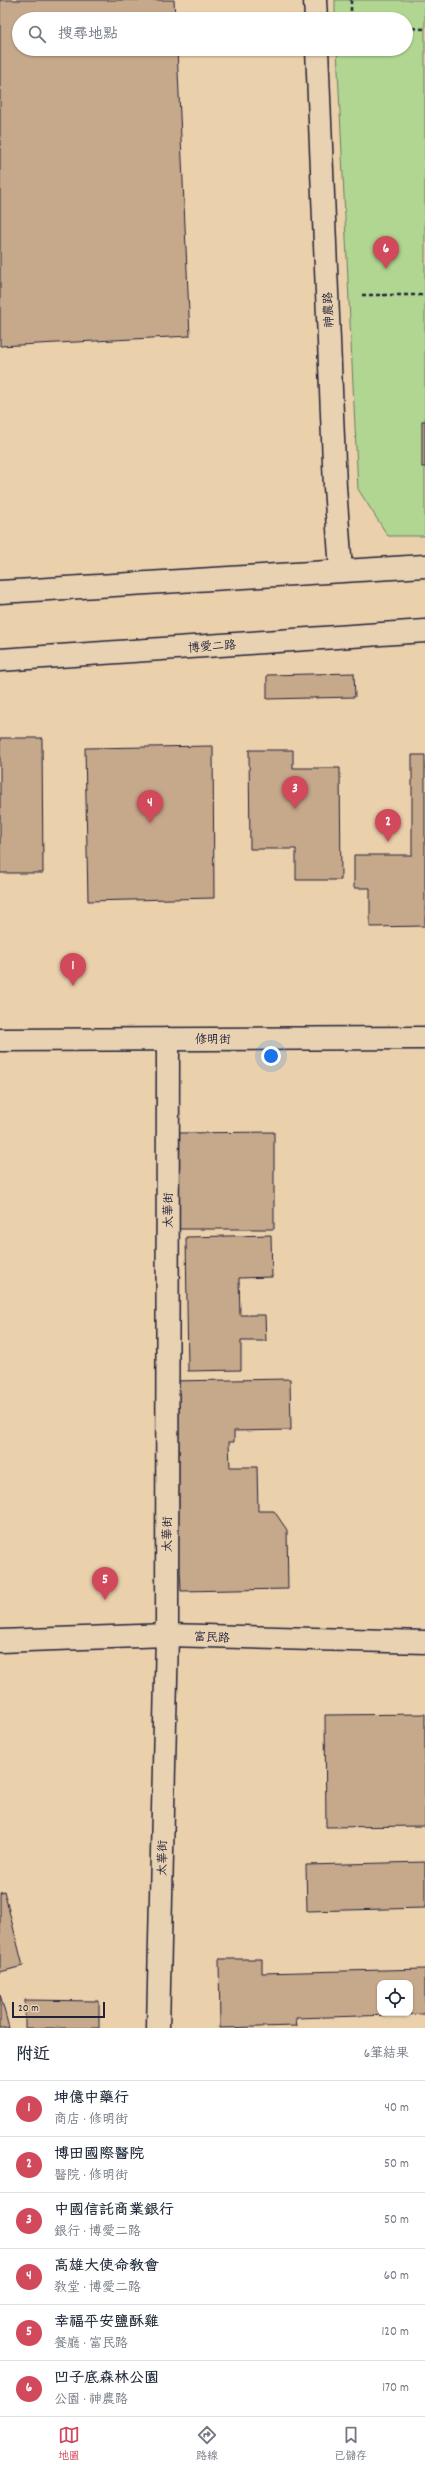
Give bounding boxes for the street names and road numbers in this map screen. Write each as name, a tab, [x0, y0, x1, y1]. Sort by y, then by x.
street label: 神農路	[320, 292, 339, 328]
street label: 博愛二路	[188, 637, 237, 658]
street label: 修明街	[195, 1032, 231, 1049]
street label: 太華街	[161, 1192, 178, 1228]
street label: 太華街	[160, 1516, 177, 1552]
street label: 富民路	[194, 1629, 230, 1648]
street label: 太華街	[155, 1840, 172, 1876]

